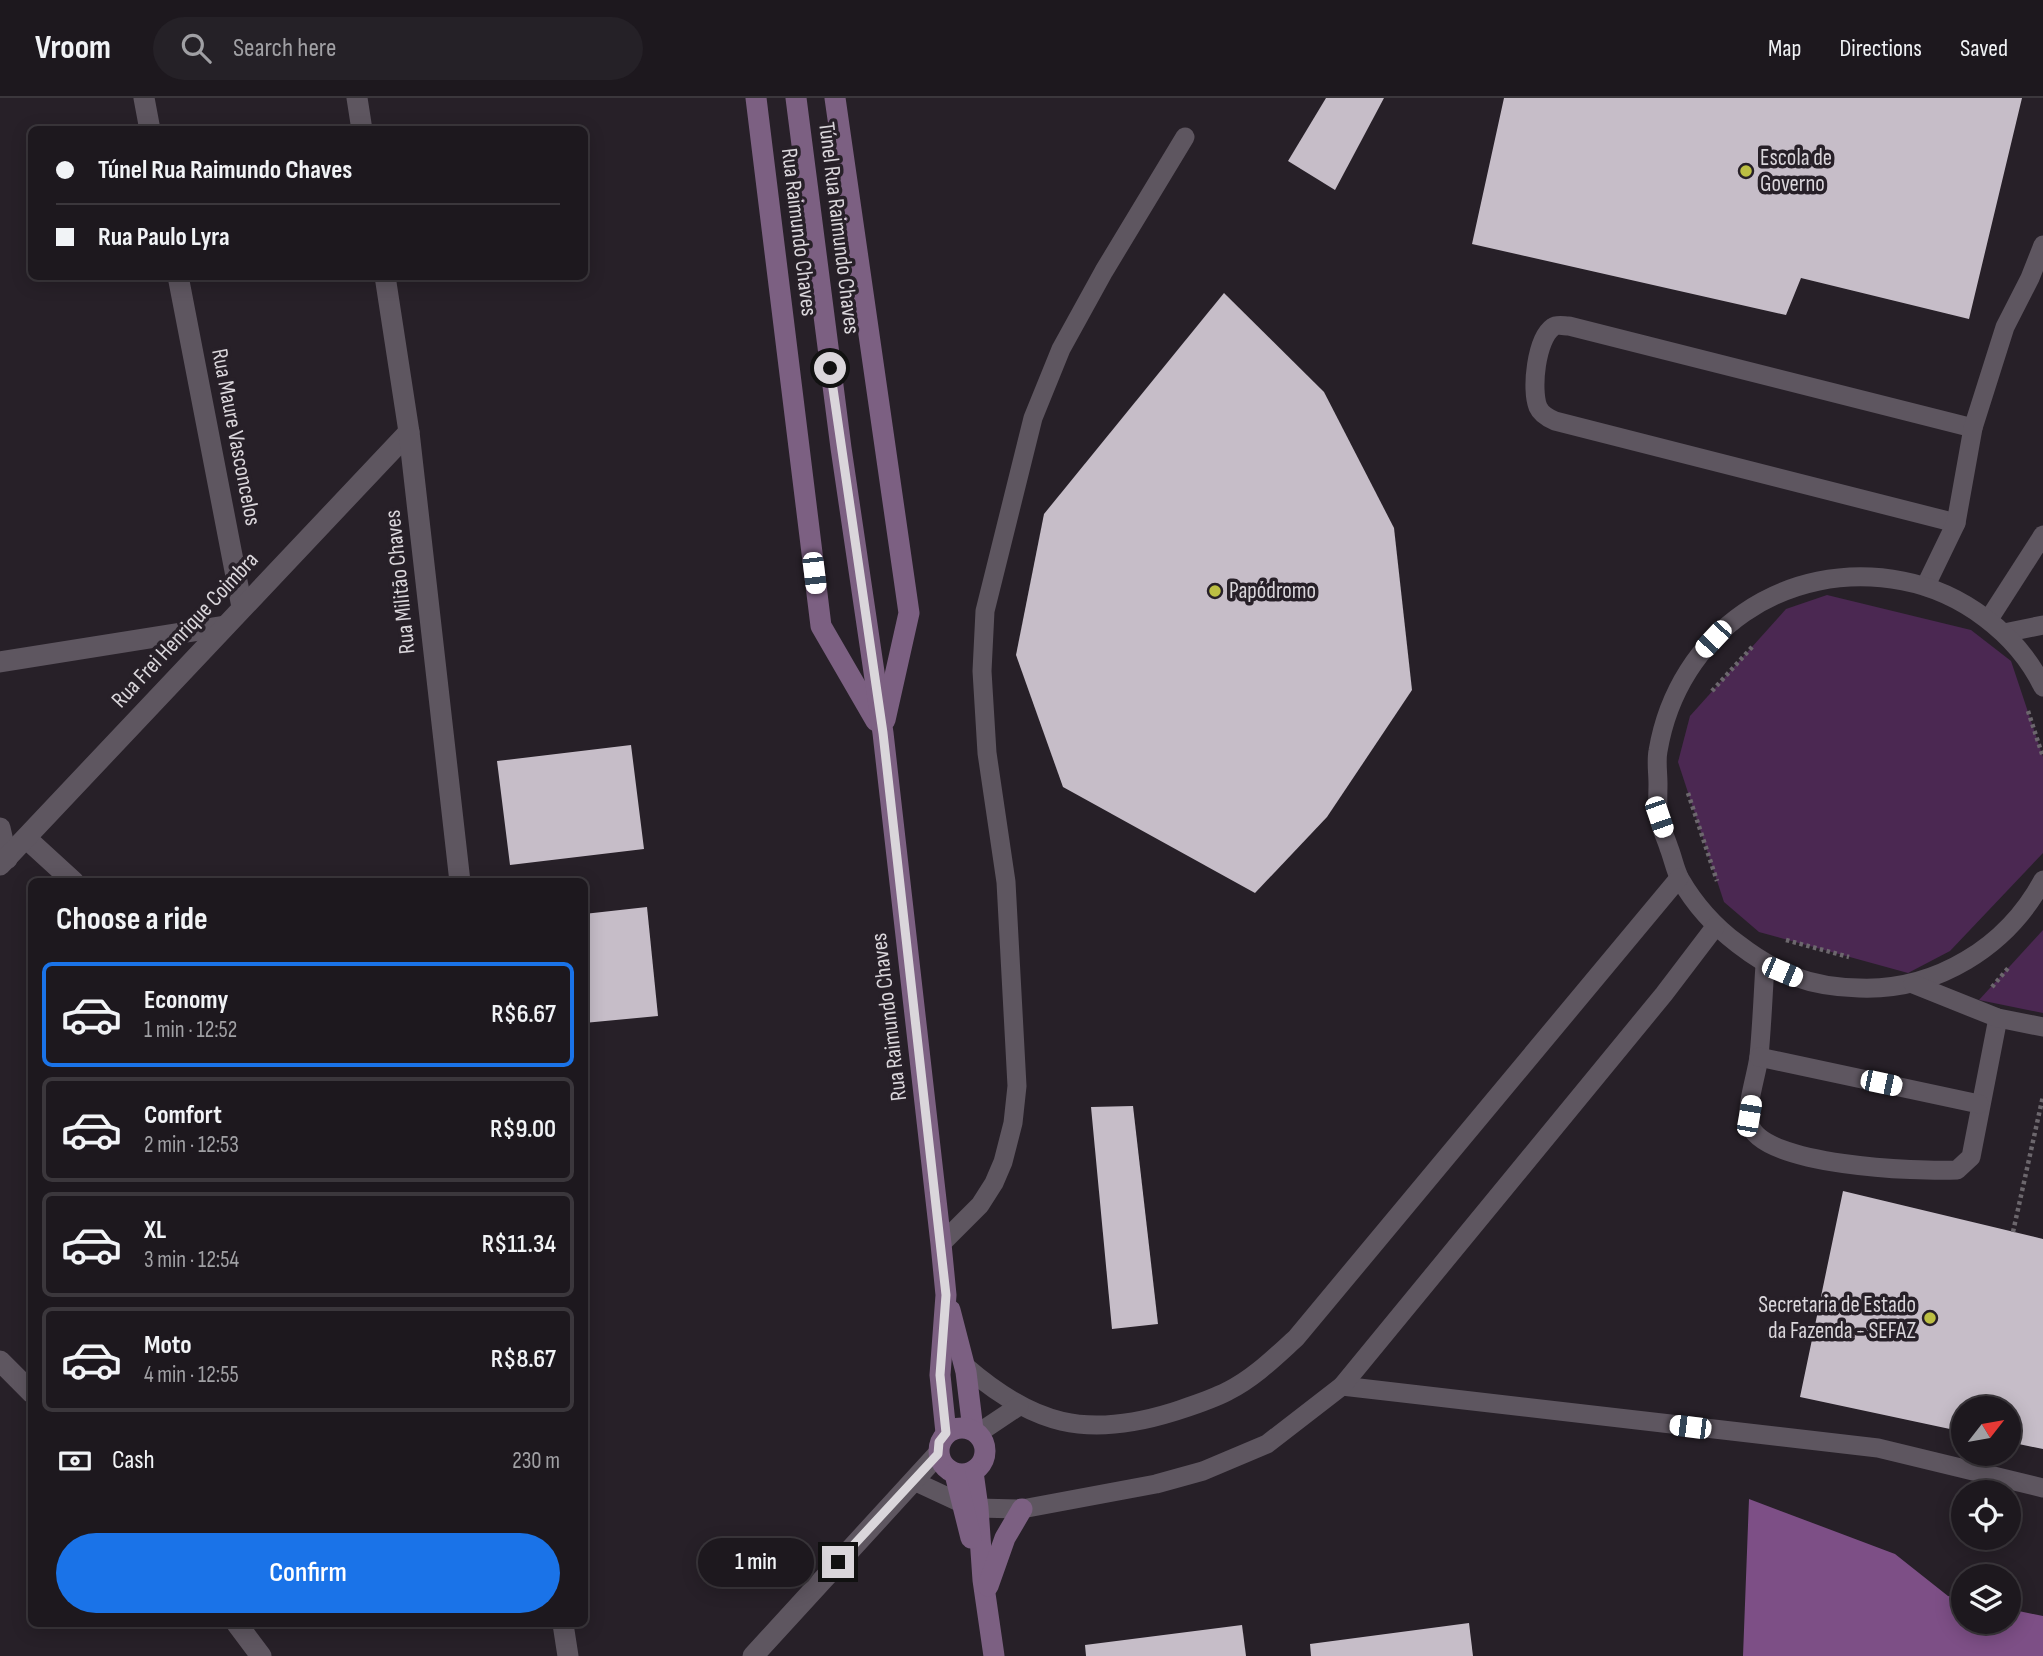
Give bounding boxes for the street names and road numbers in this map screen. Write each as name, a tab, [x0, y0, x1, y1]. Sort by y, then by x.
street label: Túnel Rua Raimundo Chaves	[812, 120, 866, 336]
street label: Rua Raimundo Chaves	[775, 146, 823, 318]
street label: Rua Maure Vasconcelos	[205, 346, 267, 528]
street label: Rua Militão Chaves	[379, 509, 421, 655]
street label: Rua Frei Henrique Coimbra	[106, 546, 264, 714]
street label: Rua Raimundo Chaves	[865, 931, 913, 1103]

